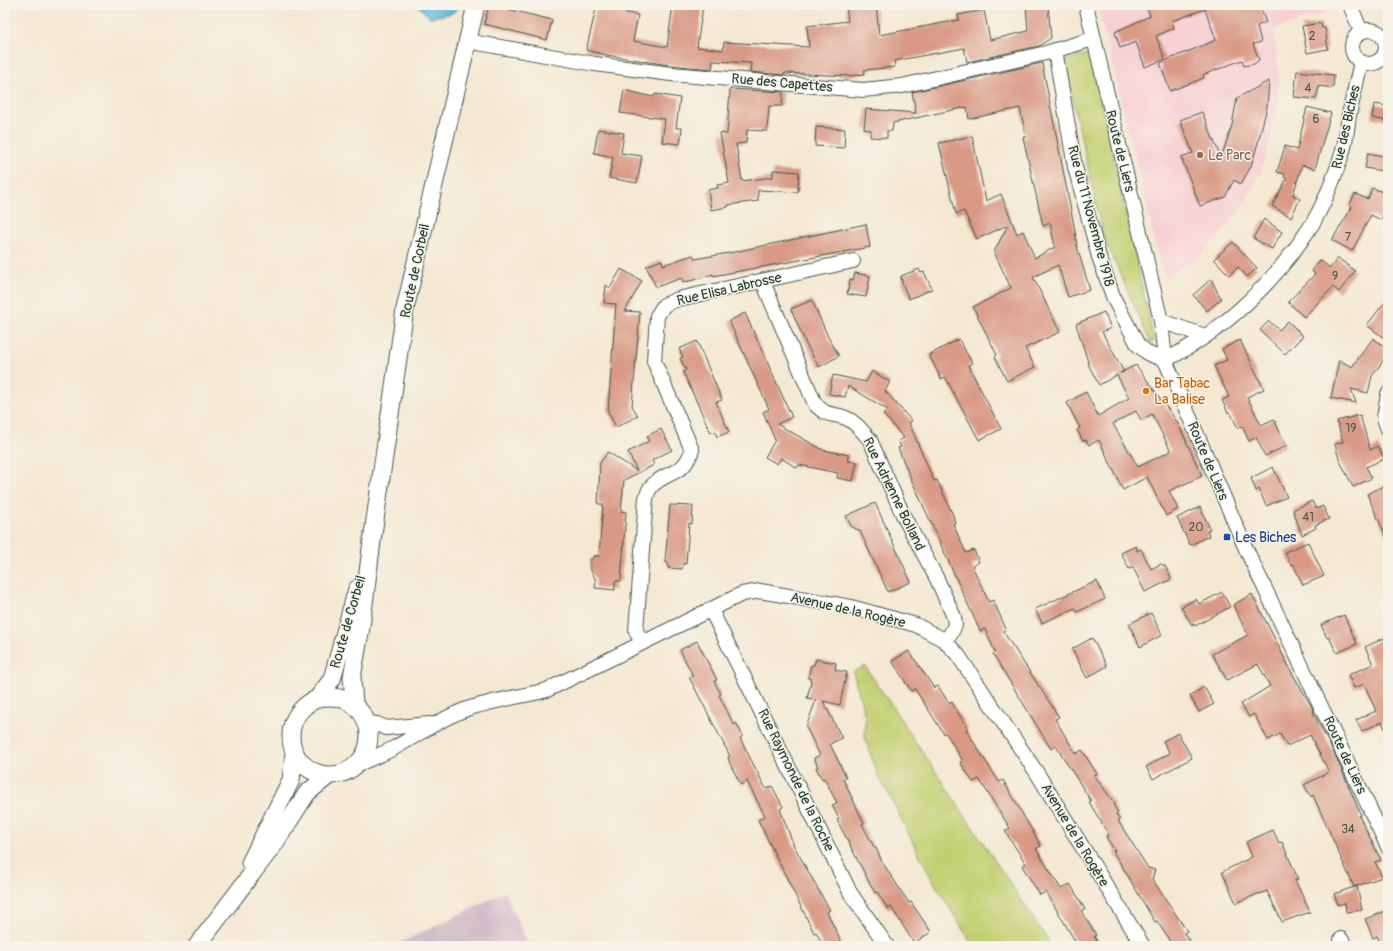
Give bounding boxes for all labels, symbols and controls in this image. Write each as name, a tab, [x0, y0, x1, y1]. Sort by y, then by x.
house number: 2	[1309, 29, 1316, 44]
street label: Rue des Capettes	[731, 70, 834, 96]
house number: 4	[1305, 81, 1312, 96]
street label: Rue des Biches	[1328, 83, 1364, 171]
street label: Route de Liers	[1102, 108, 1139, 194]
house number: 6	[1313, 112, 1320, 127]
street label: Rue du 11 Novembre 1918	[1064, 144, 1118, 288]
place label: Le Parc	[1208, 147, 1252, 164]
marker: Le Parc	[1195, 150, 1205, 160]
street label: Route de Corbeil	[397, 222, 433, 320]
house number: 7	[1345, 230, 1352, 245]
street label: Rue Elisa Labrosse	[675, 269, 783, 309]
house number: 9	[1332, 269, 1338, 284]
place label: Bar Tabac La Balise	[1154, 375, 1210, 408]
marker: Bar Tabac La Balise	[1141, 386, 1151, 396]
street label: Route de Liers	[1184, 419, 1232, 504]
house number: 19	[1346, 421, 1356, 436]
street label: Rue Adrienne Bolland	[859, 435, 929, 554]
house number: 41	[1302, 510, 1314, 525]
house number: 20	[1189, 520, 1203, 535]
place label: Les Biches	[1235, 529, 1297, 546]
marker: Les Biches	[1222, 532, 1232, 542]
street label: Route de Corbeil	[327, 574, 369, 670]
street label: Avenue de la Rogère	[789, 588, 907, 632]
street label: Rue Raymonde de la Roche	[754, 706, 838, 854]
street label: Route de Liers	[1320, 713, 1371, 797]
street label: Avenue de la Rogère	[1037, 780, 1113, 890]
house number: 34	[1341, 822, 1355, 837]

